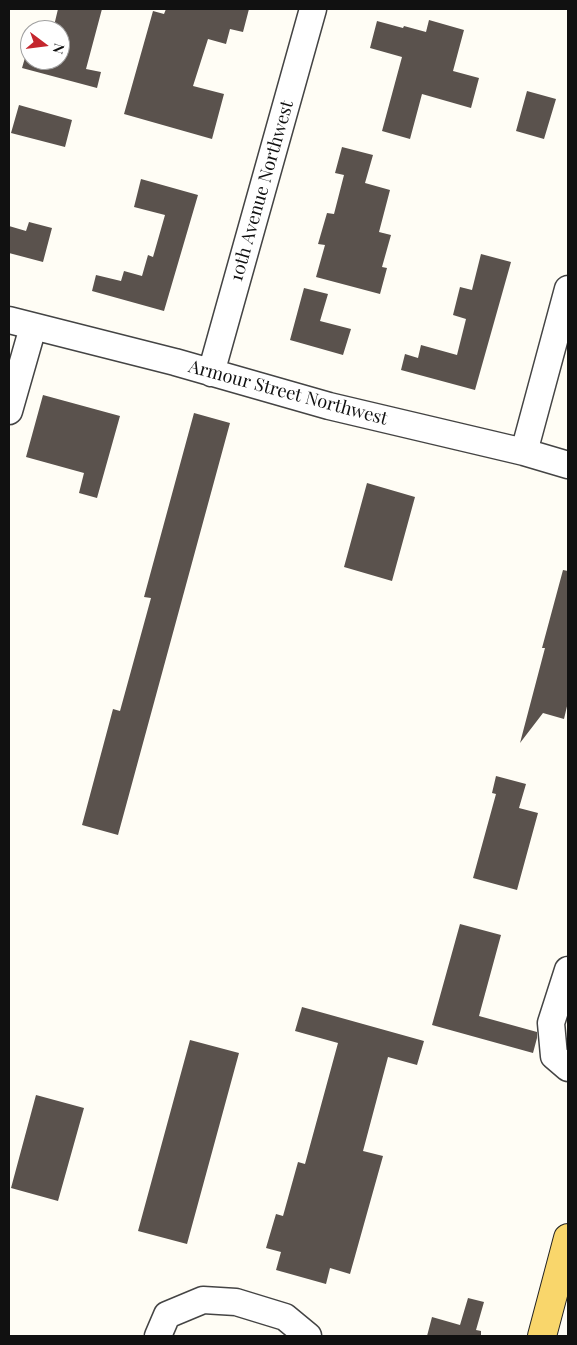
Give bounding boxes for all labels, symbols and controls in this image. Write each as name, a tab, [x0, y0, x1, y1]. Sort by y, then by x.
north arrow	[20, 20, 70, 70]
text: N	[49, 41, 69, 56]
street label: 10th Avenue Northwest	[226, 98, 298, 284]
street label: Armour Street Northwest	[186, 356, 390, 430]

